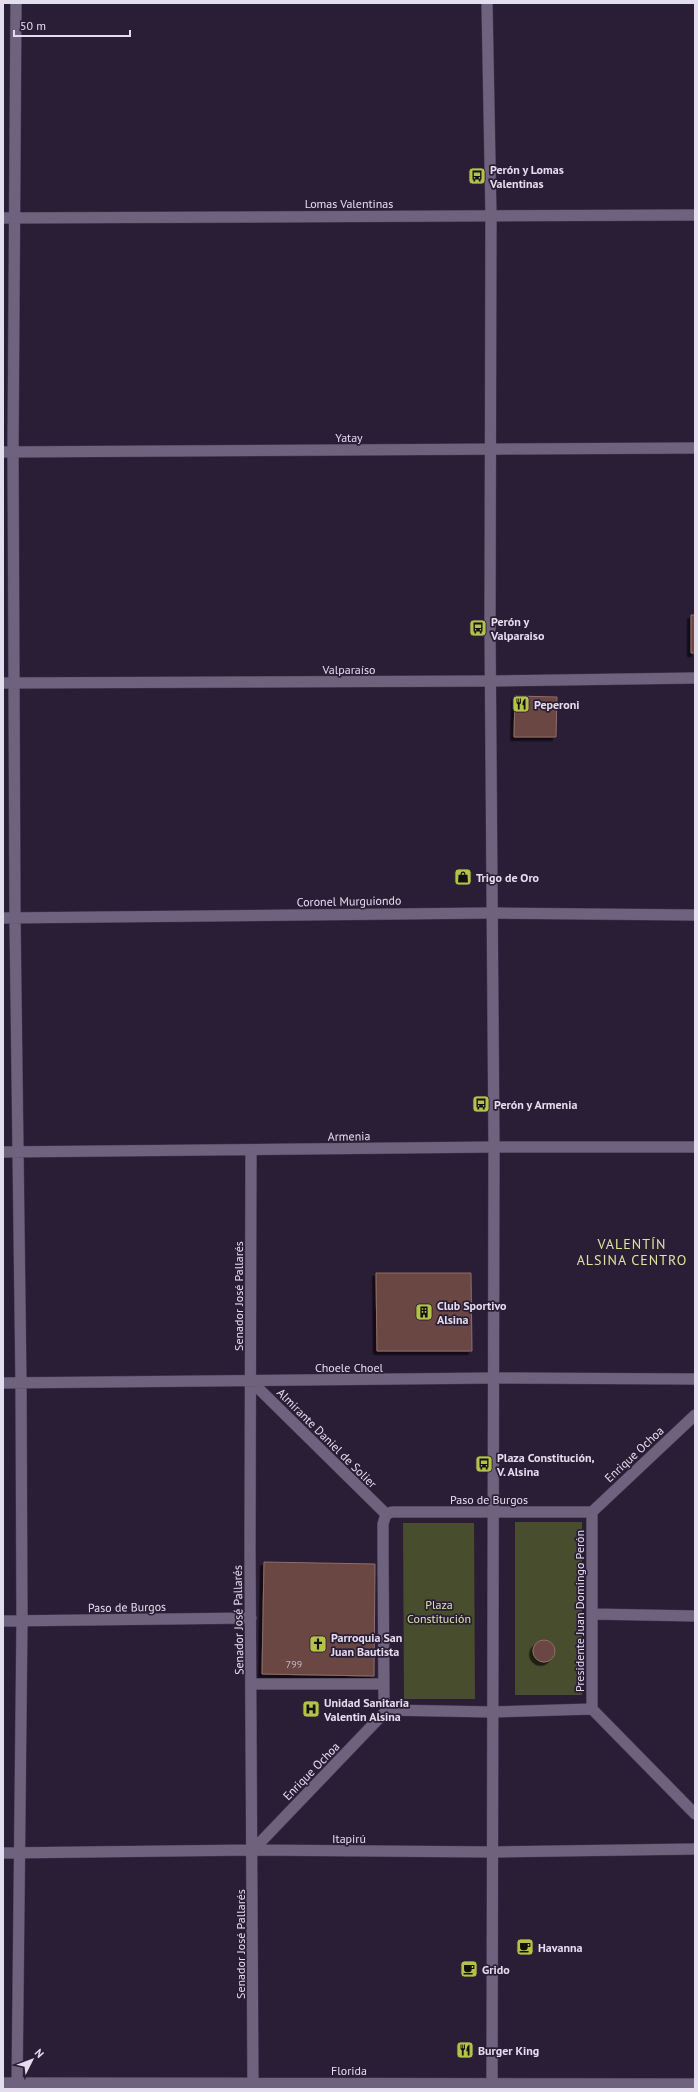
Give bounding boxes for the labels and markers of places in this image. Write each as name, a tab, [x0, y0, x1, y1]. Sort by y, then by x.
place label: Perón y Lomas Valentinas	[489, 162, 564, 191]
bus stop icon: Perón y Lomas Valentinas	[467, 166, 487, 186]
place label: Perón y Valparaiso	[490, 614, 545, 643]
bus stop icon: Perón y Valparaiso	[468, 618, 488, 638]
restaurant icon: Peperoni	[511, 694, 531, 714]
place label: Peperoni	[534, 697, 580, 712]
shop icon: Trigo de Oro	[453, 867, 473, 887]
place label: Trigo de Oro	[476, 870, 540, 885]
bus stop icon: Perón y Armenia	[471, 1094, 491, 1114]
place label: Perón y Armenia	[494, 1097, 577, 1112]
place label: Club Sportivo Alsina	[437, 1298, 507, 1327]
building icon: Club Sportivo Alsina	[414, 1302, 434, 1322]
place label: Plaza Constitución, V. Alsina	[496, 1450, 595, 1479]
bus stop icon: Plaza Constitución, V. Alsina	[474, 1454, 494, 1474]
place label: Parroquia San Juan Bautista	[330, 1630, 402, 1659]
church icon: Parroquia San Juan Bautista	[308, 1634, 328, 1654]
place label: Unidad Sanitaria Valentin Alsina	[323, 1695, 409, 1724]
hospital icon: Unidad Sanitaria Valentin Alsina	[301, 1699, 321, 1719]
cafe icon: Havanna	[515, 1937, 535, 1957]
place label: Havanna	[538, 1940, 583, 1955]
cafe icon: Grido	[459, 1959, 479, 1979]
place label: Grido	[482, 1962, 510, 1977]
restaurant icon: Burger King	[455, 2040, 475, 2060]
place label: Burger King	[478, 2043, 539, 2058]

